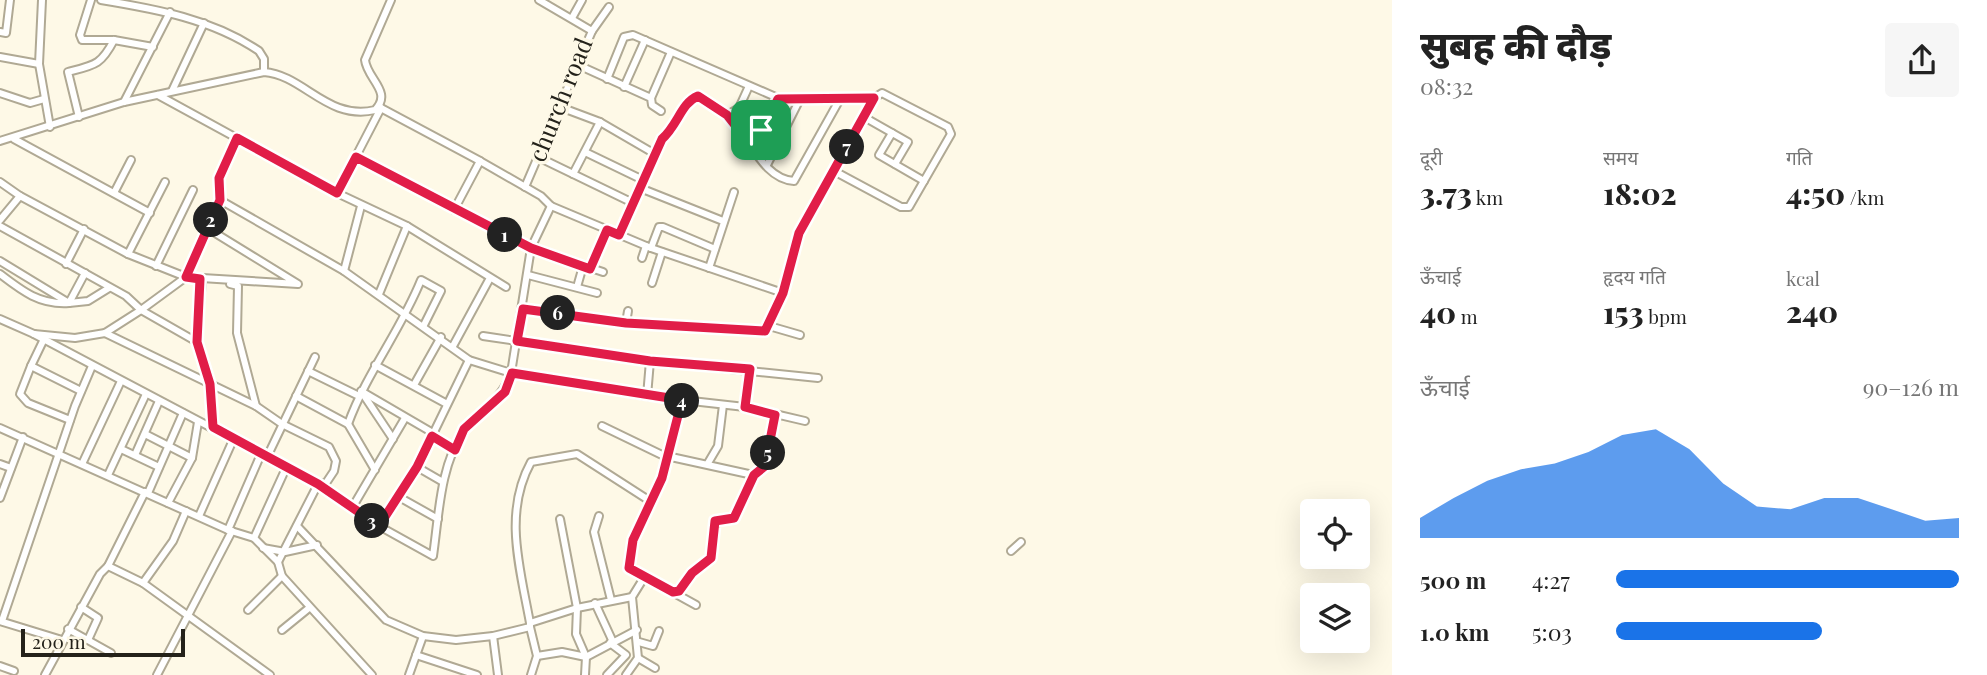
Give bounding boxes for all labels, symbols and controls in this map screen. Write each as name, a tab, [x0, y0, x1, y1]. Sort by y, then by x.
text: सुबह की दौड़	[1420, 18, 1611, 69]
button: share	[1885, 23, 1959, 97]
street label: church road	[520, 33, 599, 166]
text: 08:32	[1420, 70, 1473, 101]
pin	[731, 100, 791, 160]
icon: arrive	[742, 111, 780, 149]
pin: 7	[830, 130, 864, 164]
text: 7	[842, 133, 851, 159]
text: दूरी	[1420, 144, 1443, 170]
text: समय	[1603, 144, 1638, 170]
text: गति	[1786, 144, 1812, 170]
text: 3.73	[1420, 173, 1472, 213]
text: 18:02	[1603, 173, 1677, 213]
text: 4:50	[1786, 173, 1845, 213]
text: km	[1472, 184, 1503, 210]
text: /km	[1845, 184, 1884, 210]
pin: 2	[194, 202, 228, 238]
text: 2	[206, 206, 215, 232]
pin: 1	[488, 218, 522, 252]
text: 1	[501, 221, 508, 247]
text: ऊँचाई	[1420, 263, 1461, 289]
text: हृदय गति	[1603, 263, 1666, 289]
text: kcal	[1786, 265, 1820, 291]
text: 240	[1786, 291, 1838, 331]
text: 40	[1420, 292, 1456, 332]
text: 153	[1603, 292, 1644, 332]
pin: 6	[540, 296, 576, 330]
text: 6	[552, 299, 563, 325]
text: m	[1456, 303, 1478, 329]
text: bpm	[1644, 303, 1687, 329]
text: ऊँचाई	[1420, 371, 1470, 402]
text: 90–126 m	[1863, 371, 1959, 402]
pin: 4	[664, 384, 700, 418]
text: 4	[676, 387, 687, 413]
pin: 5	[750, 435, 786, 470]
text: 5	[763, 439, 772, 465]
map controls	[1300, 499, 1370, 653]
button: locate	[1300, 499, 1370, 569]
pin: 3	[354, 504, 390, 538]
text: 3	[367, 507, 376, 533]
text: 500 m	[1420, 564, 1486, 595]
text: 4:27	[1532, 564, 1570, 595]
button: layers	[1300, 583, 1370, 653]
text: 1.0 km	[1420, 616, 1489, 647]
text: 5:03	[1532, 616, 1572, 647]
scale bar	[21, 626, 186, 658]
text: 200 m	[32, 628, 86, 654]

